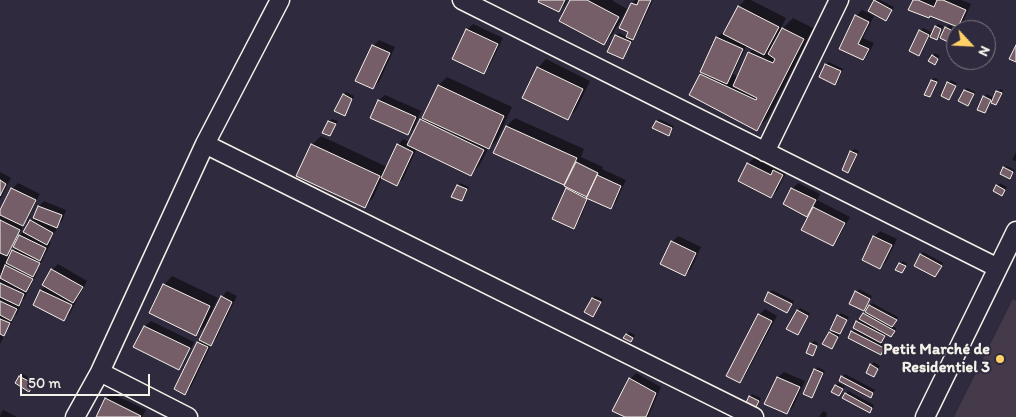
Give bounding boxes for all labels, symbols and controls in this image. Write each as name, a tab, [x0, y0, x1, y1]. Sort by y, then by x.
north arrow	[946, 20, 996, 70]
text: N	[974, 43, 994, 59]
place label: Petit Marché de Residentiel 3	[883, 340, 990, 378]
marker: Petit Marché de Residentiel 3	[994, 353, 1006, 365]
scale bar	[22, 364, 152, 396]
text: 50 m	[28, 374, 61, 392]

